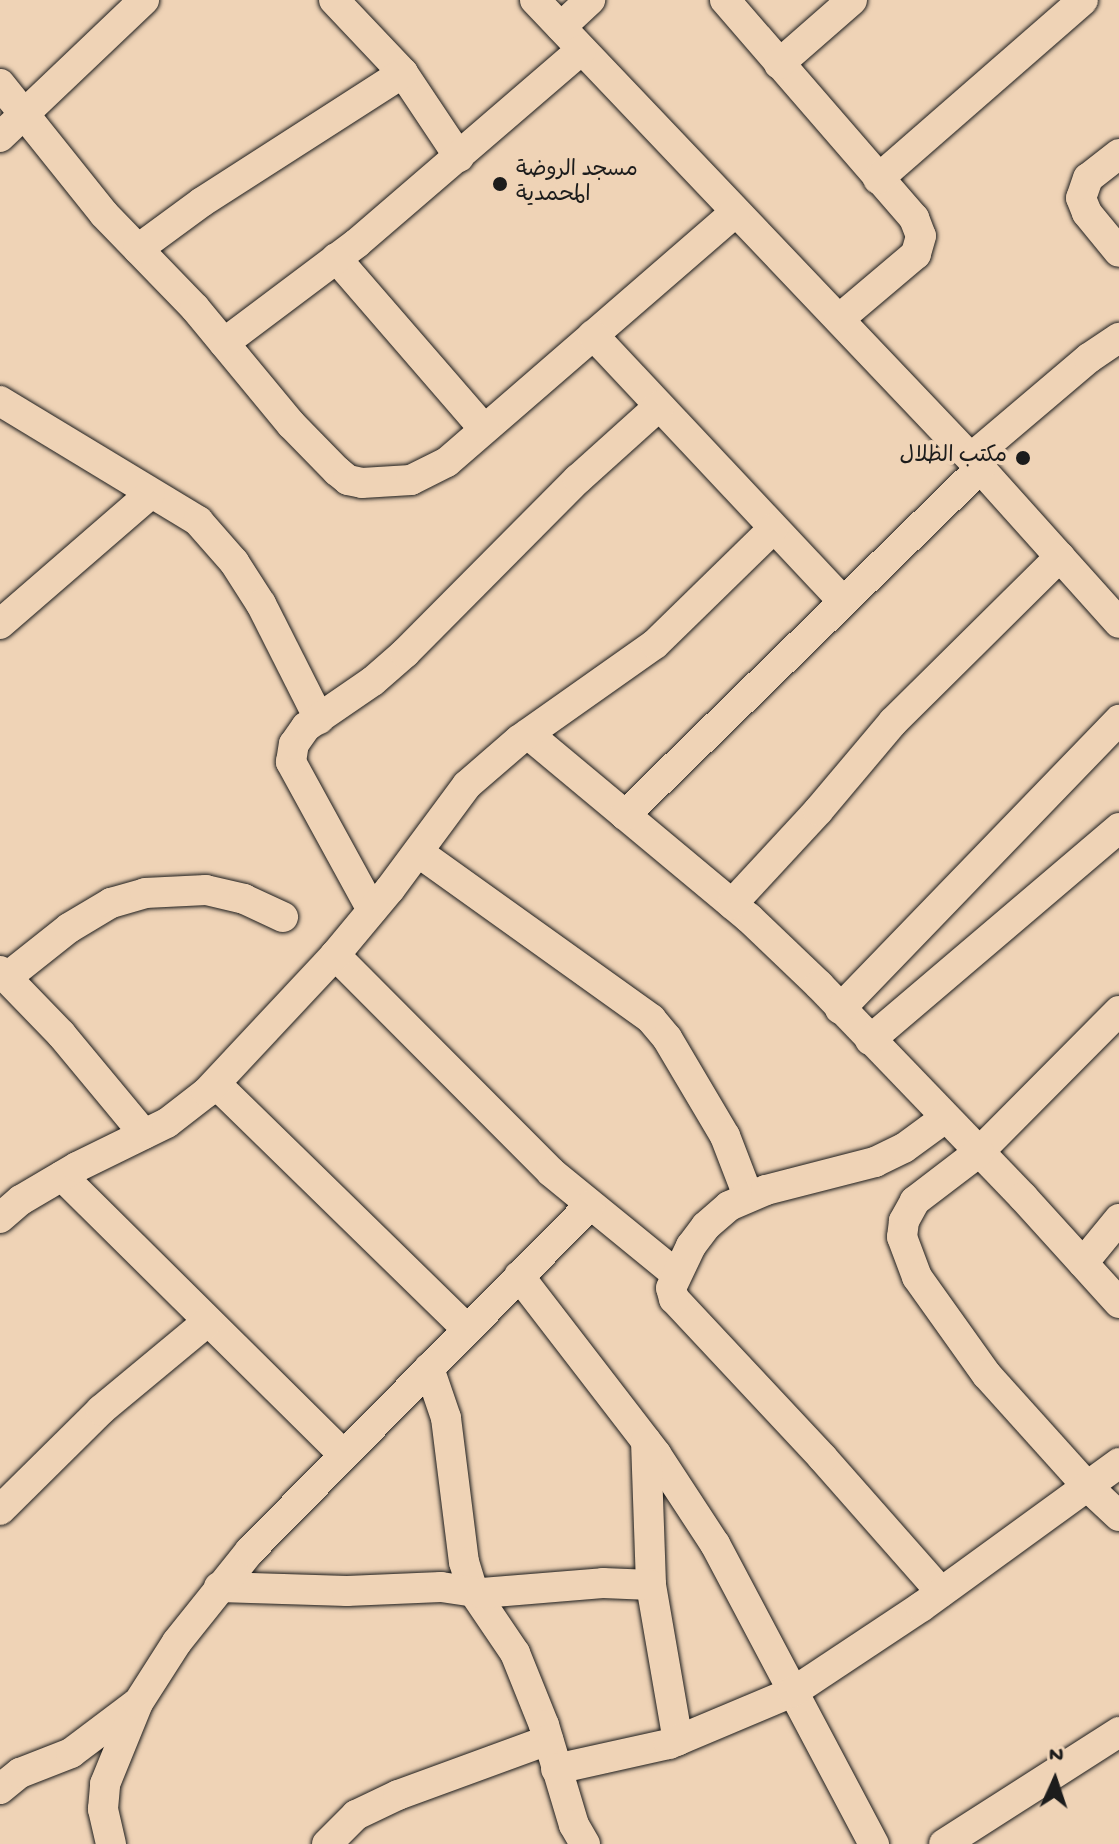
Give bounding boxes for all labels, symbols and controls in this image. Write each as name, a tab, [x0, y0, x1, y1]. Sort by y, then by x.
place label: مسجد الروضة المحمدية	[516, 158, 638, 210]
marker: مسجد الروضة المحمدية	[491, 175, 509, 193]
place label: مكتب الظلال	[899, 445, 1007, 471]
marker: مكتب الظلال	[1014, 449, 1032, 467]
north arrow	[1015, 1740, 1095, 1820]
text: N	[1048, 1743, 1064, 1769]

